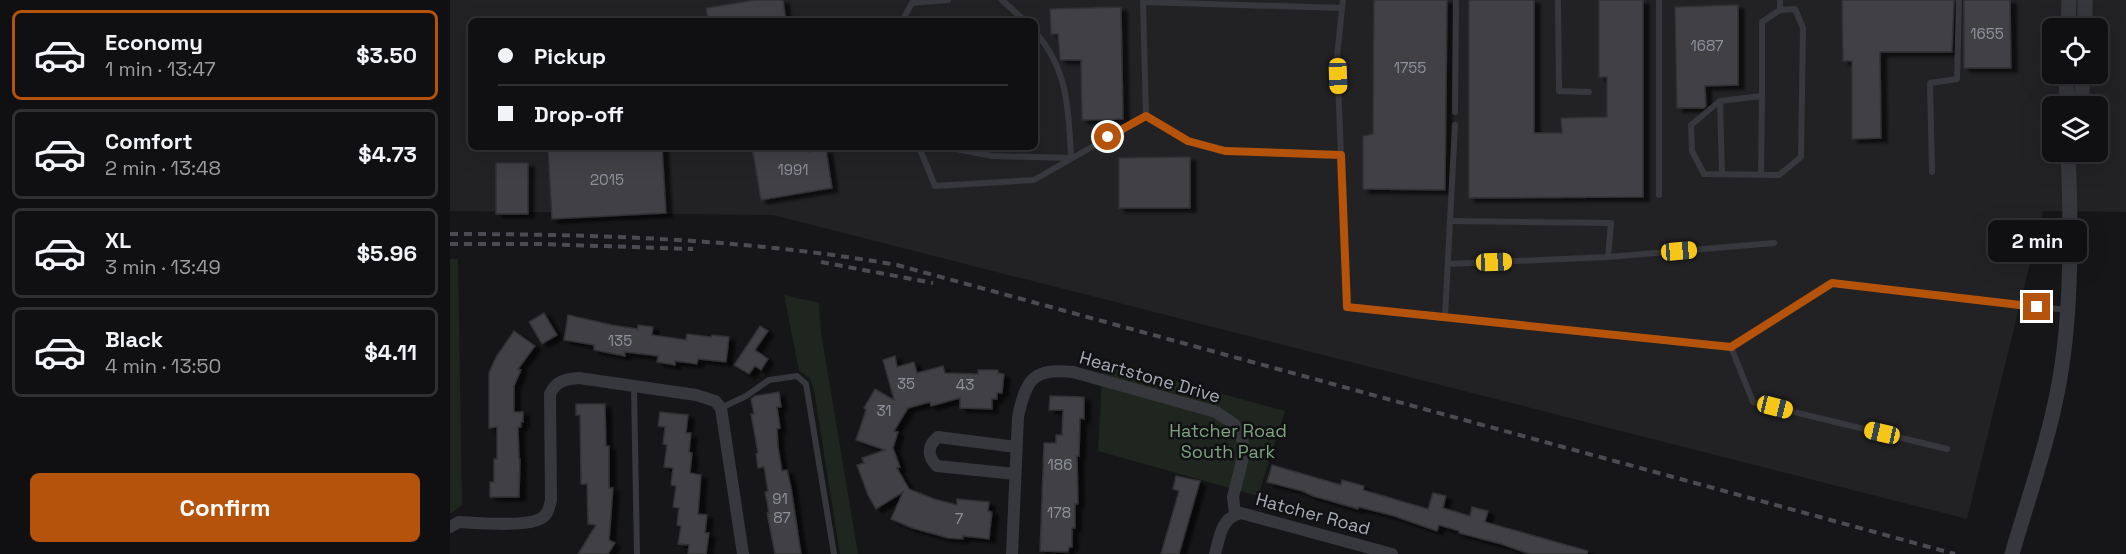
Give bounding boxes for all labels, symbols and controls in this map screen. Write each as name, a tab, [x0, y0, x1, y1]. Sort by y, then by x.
map controls	[2042, 18, 2108, 162]
button: locate	[2042, 18, 2108, 84]
house number: 1655	[1970, 24, 2004, 43]
icon: car	[33, 28, 87, 82]
text: Economy	[105, 28, 203, 56]
house number: 1687	[1690, 36, 1724, 55]
text: $3.50	[356, 41, 417, 69]
text: Pickup	[534, 42, 606, 70]
text: 1 min · 13:47	[105, 56, 216, 82]
car	[1328, 58, 1348, 94]
house number: 1755	[1394, 58, 1426, 77]
button: layers	[2042, 96, 2108, 162]
text: Drop-off	[534, 100, 624, 128]
route start	[1094, 123, 1121, 150]
icon: car	[33, 127, 87, 181]
text: Comfort	[105, 127, 193, 155]
text: $4.73	[358, 140, 417, 168]
text: 2 min · 13:48	[105, 155, 221, 181]
house number: 1991	[778, 160, 808, 179]
house number: 2015	[590, 170, 624, 189]
callout: 2 min	[1988, 220, 2086, 262]
icon: car	[33, 226, 87, 280]
text: XL	[105, 226, 131, 254]
text: 2 min	[2012, 228, 2063, 254]
text: $5.96	[357, 239, 417, 267]
car	[1660, 240, 1698, 262]
car	[1476, 252, 1512, 272]
text: 3 min · 13:49	[105, 254, 221, 280]
route end	[2023, 293, 2050, 320]
icon: car	[33, 325, 87, 379]
text: Black	[105, 325, 163, 353]
house number: 135	[608, 331, 632, 350]
text: $4.11	[364, 338, 417, 366]
street label: Heartstone Drive	[1077, 345, 1223, 408]
text: 4 min · 13:50	[105, 353, 221, 379]
house number: 35	[897, 374, 915, 393]
house number: 43	[956, 375, 974, 394]
car	[1755, 394, 1795, 420]
house number: 31	[876, 401, 892, 420]
park label: Hatcher Road South Park	[1169, 419, 1287, 463]
car	[1862, 420, 1902, 446]
house number: 186	[1048, 455, 1072, 474]
button: Confirm	[30, 473, 420, 542]
street label: Hatcher Road	[1253, 487, 1373, 540]
house number: 91	[772, 489, 788, 508]
house number: 178	[1047, 503, 1071, 522]
house number: 87	[773, 508, 791, 527]
house number: 7	[955, 509, 963, 528]

